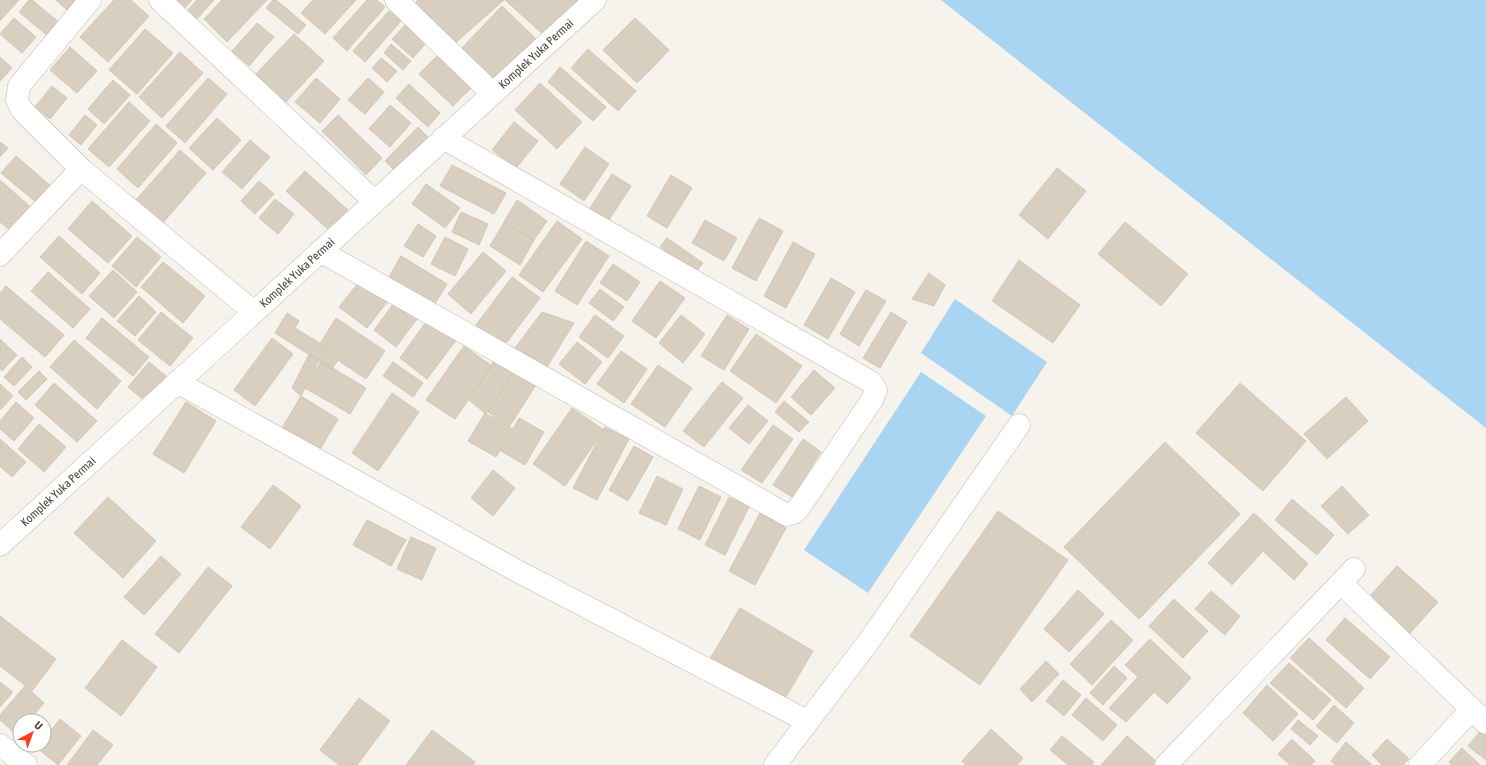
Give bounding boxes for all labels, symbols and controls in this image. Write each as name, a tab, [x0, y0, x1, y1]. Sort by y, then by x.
street label: Komplek Yuka Permai	[496, 16, 576, 92]
street label: Komplek Yuka Permai	[257, 235, 337, 311]
street label: Komplek Yuka Permai	[18, 454, 99, 529]
north arrow	[12, 713, 52, 753]
text: U	[32, 719, 45, 732]

